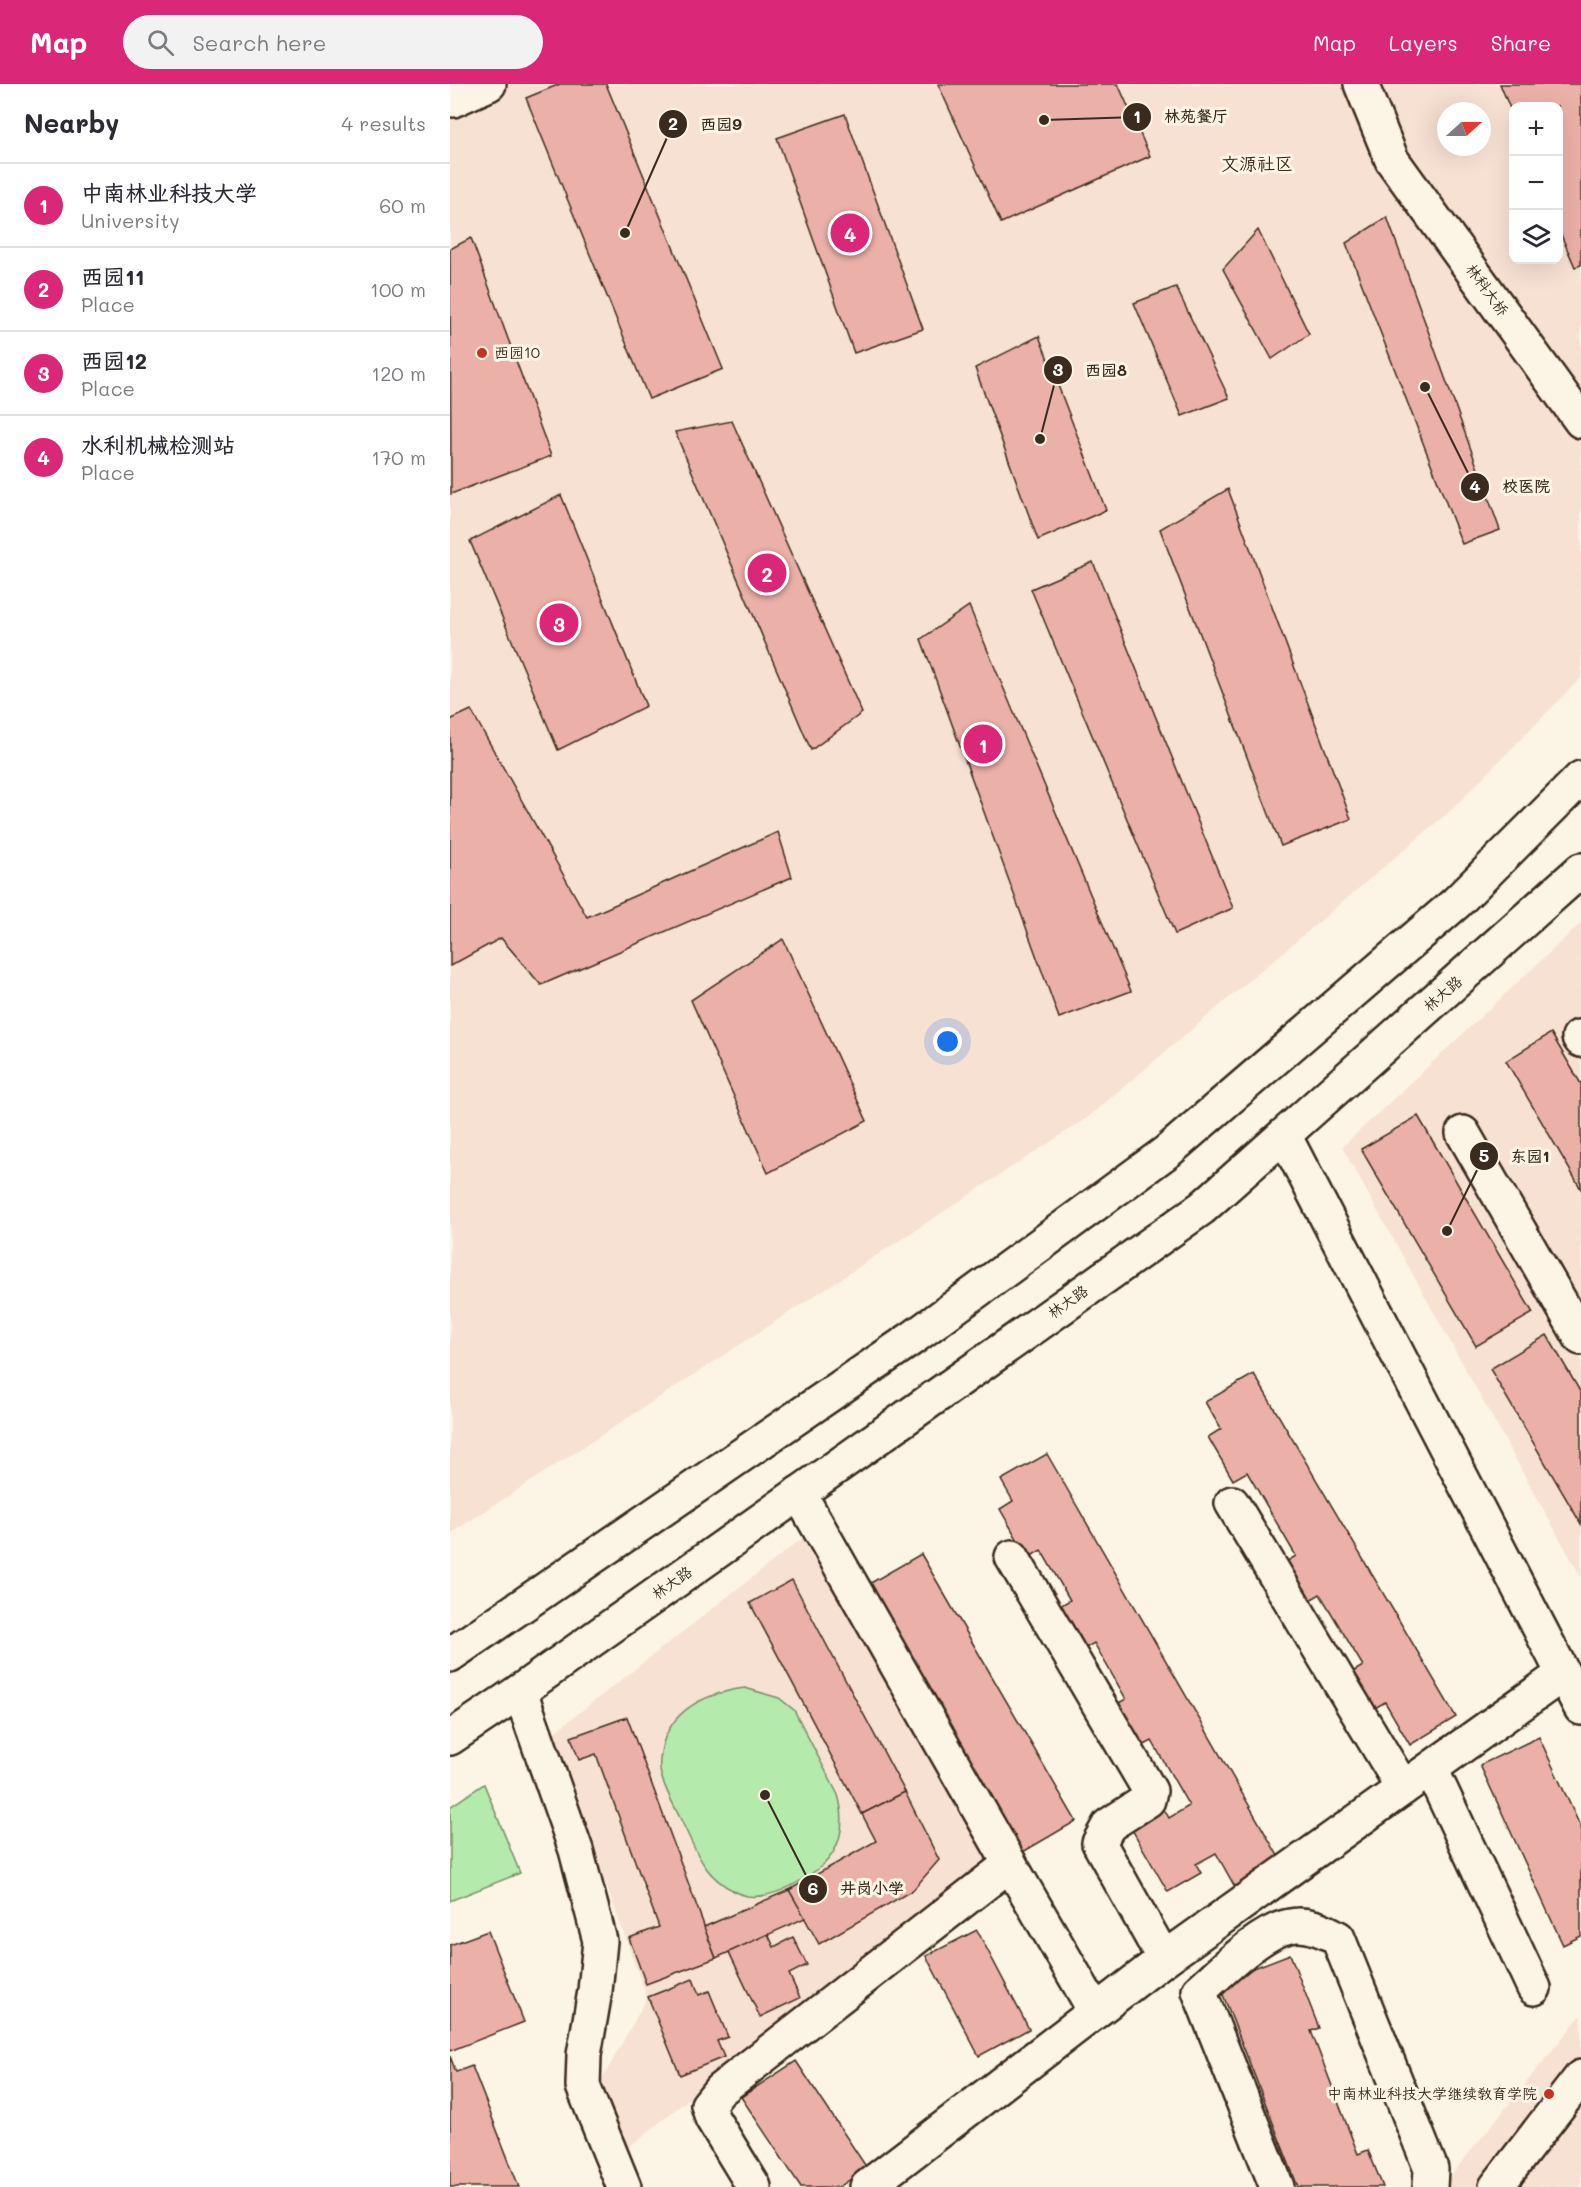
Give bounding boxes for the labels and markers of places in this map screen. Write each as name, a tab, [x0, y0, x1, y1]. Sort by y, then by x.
callout: 林苑餐厅	[1122, 100, 1240, 134]
callout: 西园9	[658, 107, 754, 141]
pin: 4	[830, 210, 870, 256]
place label: 西园10	[494, 342, 540, 362]
marker: 西园10	[475, 346, 489, 360]
callout: 西园8	[1043, 353, 1139, 387]
callout: 校医院	[1460, 470, 1562, 504]
pin: 2	[748, 550, 786, 596]
pin: 3	[540, 600, 578, 646]
pin: 1	[964, 722, 1002, 766]
callout: 东园1	[1469, 1139, 1562, 1173]
callout: 井岗小学	[798, 1872, 916, 1906]
place label: 中南林业科技大学继续教育学院	[1327, 2083, 1537, 2103]
marker: 中南林业科技大学继续教育学院	[1542, 2087, 1556, 2101]

